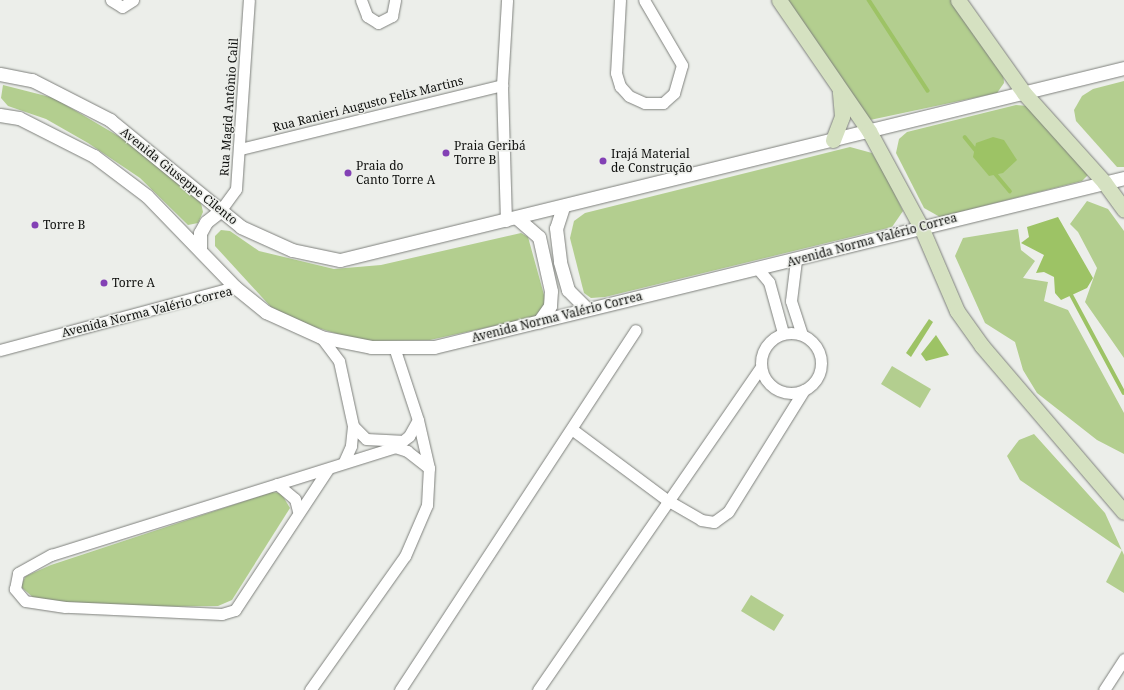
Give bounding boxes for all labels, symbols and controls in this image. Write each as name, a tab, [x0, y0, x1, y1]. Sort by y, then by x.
street label: Rua Magid Antônio Calil	[217, 37, 241, 177]
street label: Rua Ranieri Augusto Felix Martins	[271, 73, 465, 135]
street label: Avenida Giuseppe Cilento	[118, 124, 240, 228]
place label: Praia Geribá Torre B	[454, 139, 526, 167]
place label: Irajá Material de Construção	[611, 147, 692, 175]
marker: Praia Geribá Torre B	[441, 148, 451, 158]
marker: Irajá Material de Construção	[598, 156, 608, 166]
place label: Praia do Canto Torre A	[356, 159, 435, 187]
marker: Praia do Canto Torre A	[343, 168, 353, 178]
street label: Avenida Norma Valério Correa	[785, 210, 959, 270]
place label: Torre B	[43, 218, 85, 232]
marker: Torre B	[30, 220, 40, 230]
place label: Torre A	[112, 276, 155, 290]
marker: Torre A	[99, 278, 109, 288]
street label: Avenida Norma Valério Correa	[60, 284, 234, 340]
street label: Avenida Norma Valério Correa	[470, 289, 644, 345]

